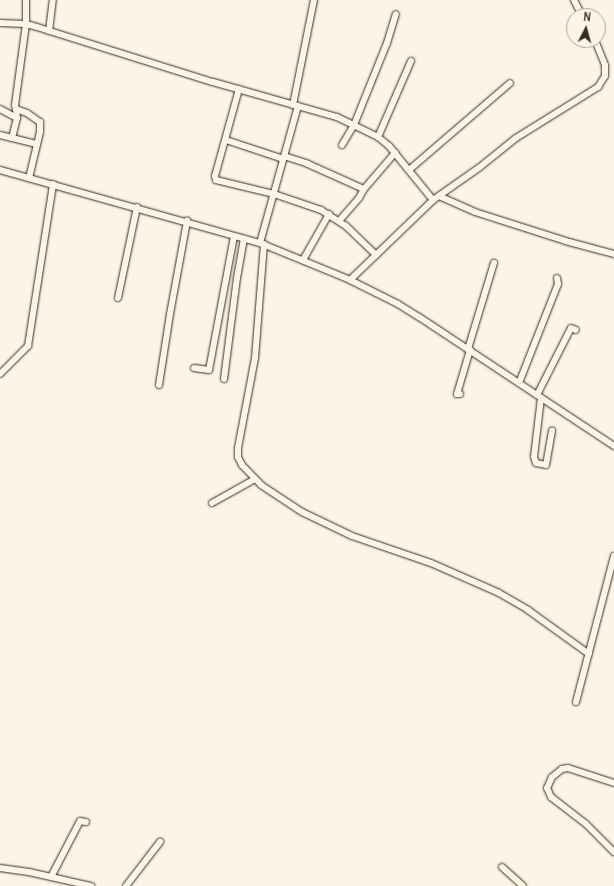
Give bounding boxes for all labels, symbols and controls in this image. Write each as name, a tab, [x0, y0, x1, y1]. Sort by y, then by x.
north arrow	[566, 8, 606, 48]
text: N	[583, 10, 592, 24]

